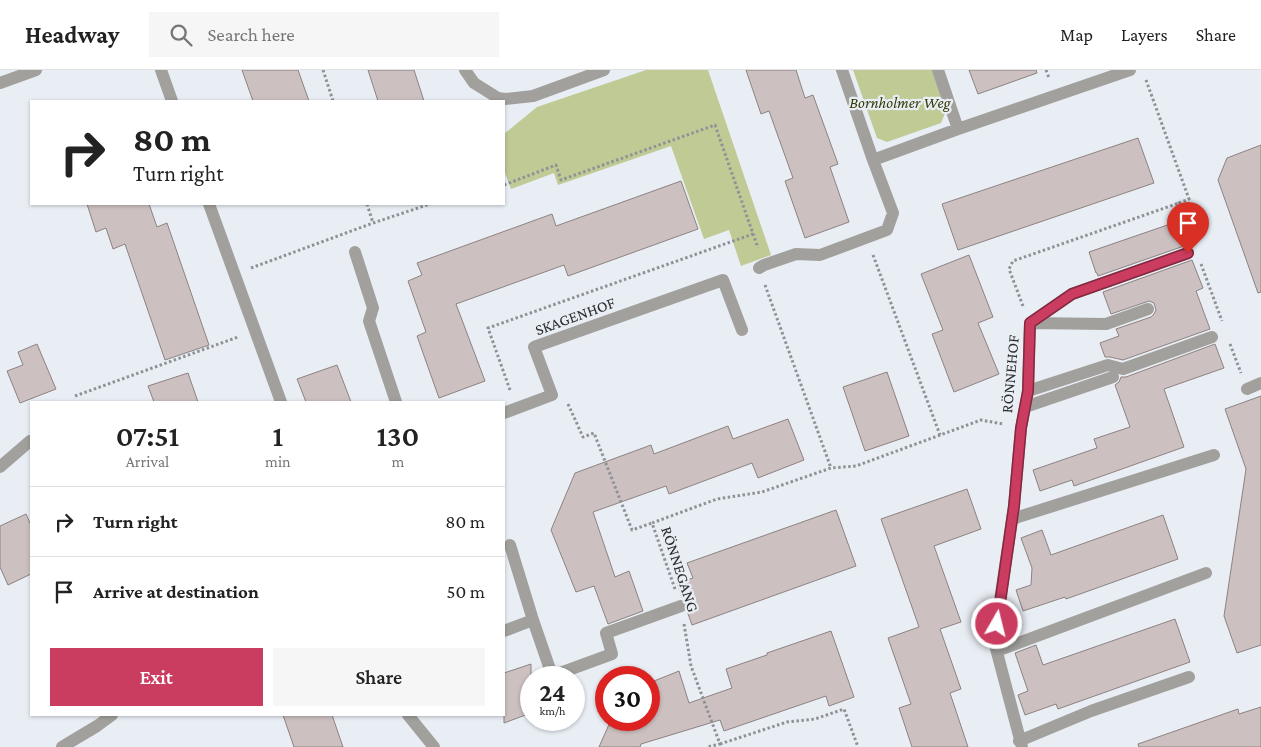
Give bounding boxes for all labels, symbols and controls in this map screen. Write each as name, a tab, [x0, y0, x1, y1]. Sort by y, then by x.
search box	[149, 12, 499, 57]
text: Headway	[25, 21, 119, 48]
icon: search	[167, 21, 195, 49]
text: Search here	[207, 24, 295, 45]
text: Map	[1060, 25, 1093, 45]
text: Layers	[1121, 25, 1168, 45]
text: Share	[1196, 25, 1236, 45]
park label: Bornholmer Weg	[849, 94, 952, 112]
icon: right	[50, 120, 115, 185]
text: 80 m	[133, 120, 211, 159]
text: Turn right	[133, 161, 224, 186]
pin	[1167, 202, 1209, 253]
icon: arrive	[1174, 209, 1202, 237]
street label: SKAGENHOF	[533, 294, 617, 338]
street label: RÖNNEHOF	[998, 334, 1022, 414]
text: 07:51	[116, 419, 179, 452]
text: 1	[272, 419, 283, 452]
text: 130	[376, 419, 419, 452]
text: Arrival	[126, 453, 169, 470]
text: min	[265, 453, 291, 470]
text: m	[391, 453, 404, 470]
icon: right	[50, 508, 78, 536]
text: Turn right	[93, 511, 178, 532]
text: 80 m	[445, 511, 485, 532]
street label: RÖNNEGANG	[658, 524, 702, 614]
icon: arrive	[50, 578, 78, 606]
text: Arrive at destination	[93, 581, 259, 602]
text: 50 m	[446, 581, 485, 602]
position arrow	[970, 597, 1022, 649]
button: Exit	[50, 648, 263, 706]
button: Share	[273, 648, 485, 706]
speed limit sign: 30	[595, 666, 660, 731]
text: 24	[539, 679, 566, 706]
text: km/h	[540, 704, 565, 718]

